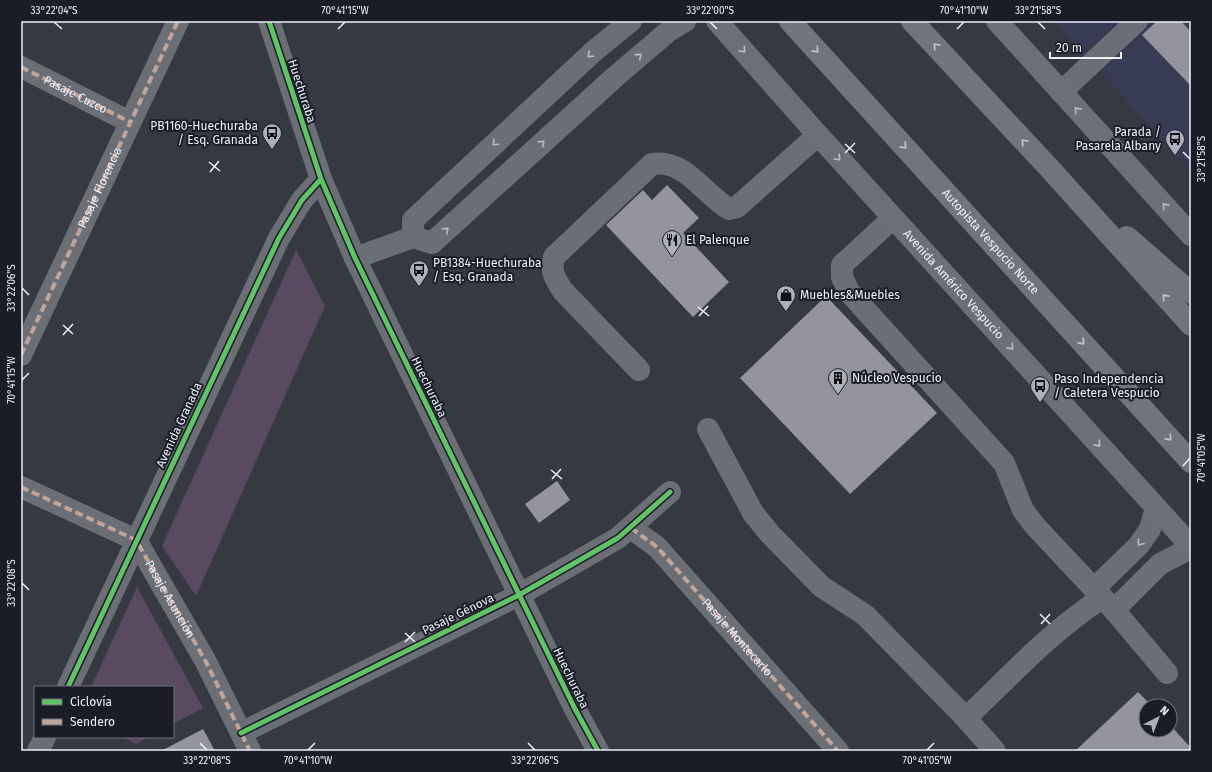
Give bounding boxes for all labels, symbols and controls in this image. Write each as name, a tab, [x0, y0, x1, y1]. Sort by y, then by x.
text: 33°22'04"S	[30, 5, 78, 17]
text: 70°41'15"W	[321, 5, 370, 17]
text: 33°22'00"S	[686, 5, 734, 17]
text: 70°41'10"W	[940, 5, 989, 17]
text: 33°21'58"S	[1015, 5, 1062, 17]
scale bar	[1050, 34, 1121, 60]
text: 20 m	[1056, 41, 1082, 55]
one-way arrow	[933, 44, 940, 51]
one-way arrow	[738, 45, 745, 53]
one-way arrow	[811, 45, 819, 53]
one-way arrow	[588, 50, 595, 57]
one-way arrow	[635, 54, 642, 61]
street label: Huechuraba	[285, 58, 319, 124]
street label: Pasaje Cuzco	[42, 73, 109, 116]
one-way arrow	[1075, 107, 1082, 115]
place label: PB1160-Huechuraba / Esq. Granada	[150, 119, 258, 147]
bus stop icon: PB1160-Huechuraba / Esq. Granada	[261, 122, 283, 150]
place label: Parada / Pasarela Albany	[1076, 125, 1161, 153]
bus stop icon: Parada / Pasarela Albany	[1164, 128, 1186, 156]
text: 33°21'58"S	[1196, 135, 1208, 182]
one-way arrow	[492, 139, 500, 146]
one-way arrow	[1022, 139, 1029, 146]
one-way arrow	[537, 140, 545, 147]
one-way arrow	[899, 141, 906, 149]
street label: Pasaje Florencia	[75, 145, 125, 230]
one-way arrow	[834, 153, 841, 161]
street label: Autopista Vespucio Norte	[939, 186, 1042, 297]
one-way arrow	[1162, 203, 1170, 211]
one-way arrow	[441, 227, 449, 235]
street label: Avenida Américo Vespucio	[900, 227, 1007, 342]
restaurant icon: El Palenque	[661, 229, 683, 257]
place label: El Palenque	[686, 233, 749, 247]
place label: PB1384-Huechuraba / Esq. Granada	[433, 256, 542, 284]
bus stop icon: PB1384-Huechuraba / Esq. Granada	[408, 259, 430, 287]
text: 33°22'06"S	[6, 264, 18, 312]
shop icon: Muebles&Muebles	[775, 284, 797, 312]
place label: Muebles&Muebles	[800, 288, 900, 302]
one-way arrow	[1163, 294, 1170, 301]
one-way arrow	[1077, 337, 1084, 345]
one-way arrow	[1006, 342, 1014, 350]
street label: Huechuraba	[408, 354, 450, 420]
text: 70°41'15"W	[6, 355, 18, 404]
building icon: Núcleo Vespucio	[827, 367, 849, 395]
place label: Núcleo Vespucio	[852, 371, 942, 385]
place label: Paso Independencia / Caletera Vespucio	[1054, 372, 1164, 400]
bus stop icon: Paso Independencia / Caletera Vespucio	[1029, 375, 1051, 403]
street label: Avenida Granada	[153, 380, 205, 470]
one-way arrow	[1165, 433, 1172, 441]
text: 70°41'05"W	[1196, 433, 1208, 482]
one-way arrow	[1093, 439, 1100, 446]
one-way arrow	[1137, 538, 1144, 546]
street label: Pasaje Asunción	[142, 558, 198, 641]
text: 33°22'08"S	[6, 559, 18, 607]
street label: Pasaje Génova	[420, 591, 496, 637]
street label: Pasaje Montecarlo	[699, 596, 775, 679]
street label: Huechuraba	[550, 645, 592, 711]
legend	[34, 686, 174, 738]
text: Ciclovía	[70, 695, 112, 709]
north arrow	[1138, 698, 1178, 738]
text: N	[1157, 704, 1171, 718]
text: Sendero	[70, 715, 115, 729]
text: 33°22'08"S	[183, 755, 231, 767]
text: 70°41'10"W	[284, 755, 333, 767]
text: 33°22'06"S	[511, 755, 559, 767]
text: 70°41'05"W	[903, 755, 952, 767]

